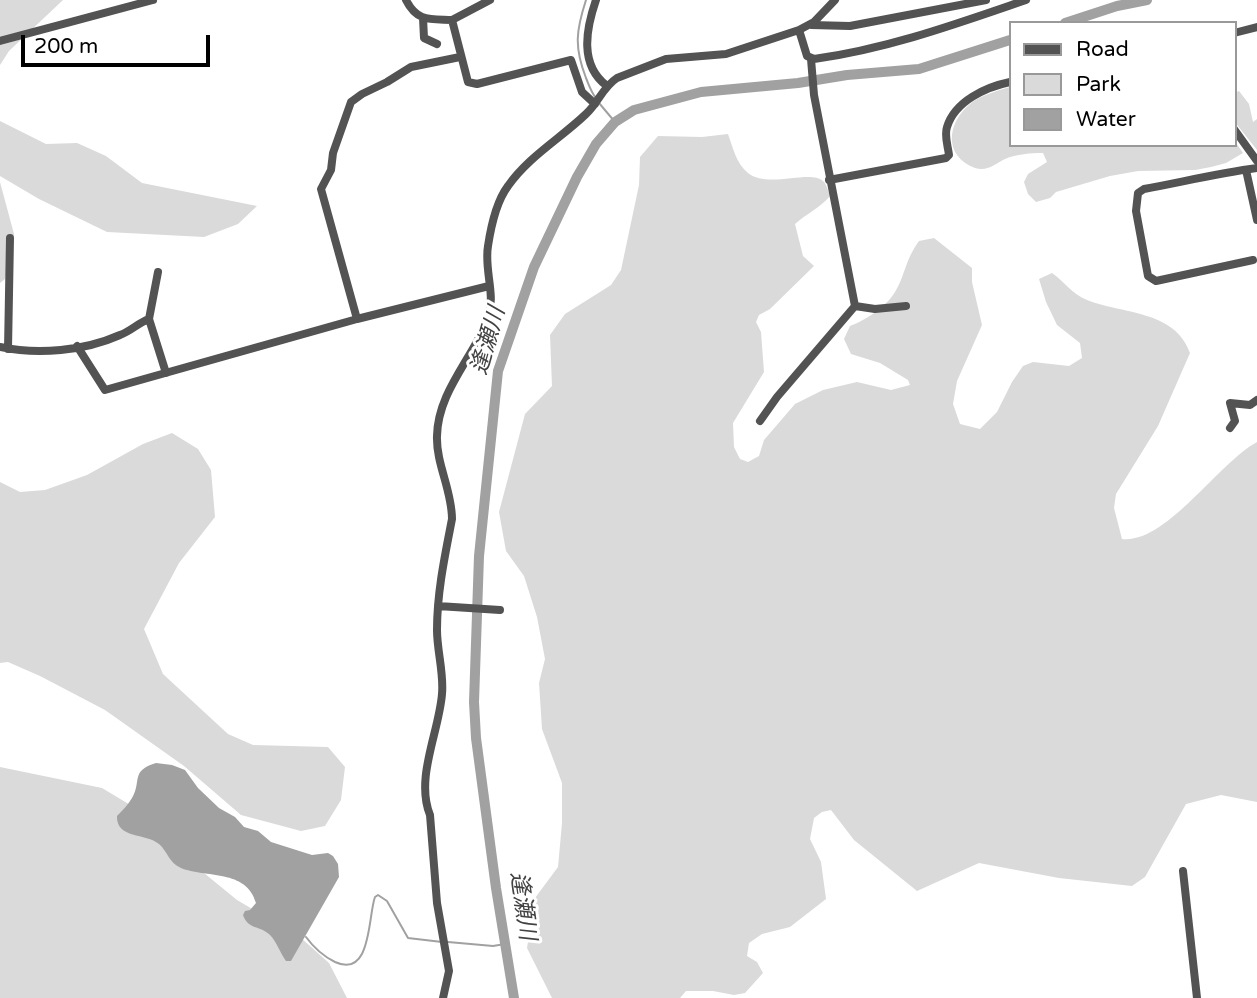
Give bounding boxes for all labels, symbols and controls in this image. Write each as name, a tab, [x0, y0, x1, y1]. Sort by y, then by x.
scale bar	[24, 21, 214, 65]
legend	[1009, 21, 1236, 147]
text: 200 m	[34, 34, 98, 59]
text: Road	[1076, 37, 1129, 62]
text: Park	[1076, 72, 1121, 97]
text: Water	[1076, 107, 1136, 132]
water label: 逢瀬川	[466, 304, 512, 378]
water label: 逢瀬川	[504, 870, 540, 942]

